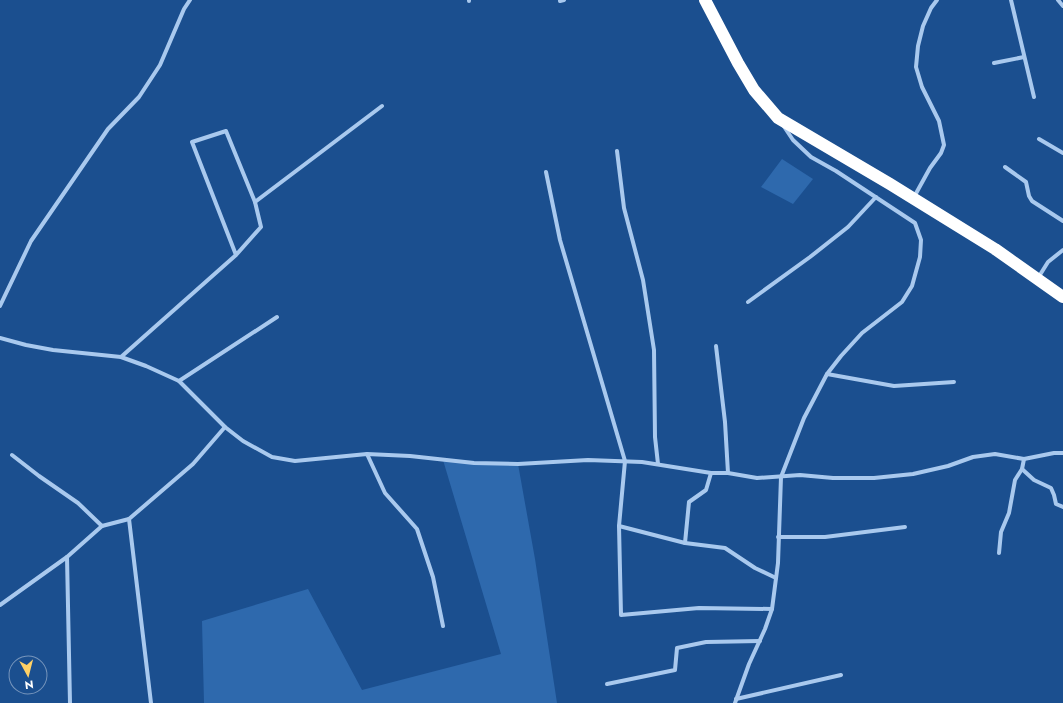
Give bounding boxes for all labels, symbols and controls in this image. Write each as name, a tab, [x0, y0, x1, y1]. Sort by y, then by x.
north arrow	[8, 655, 48, 695]
text: N	[24, 676, 35, 693]

